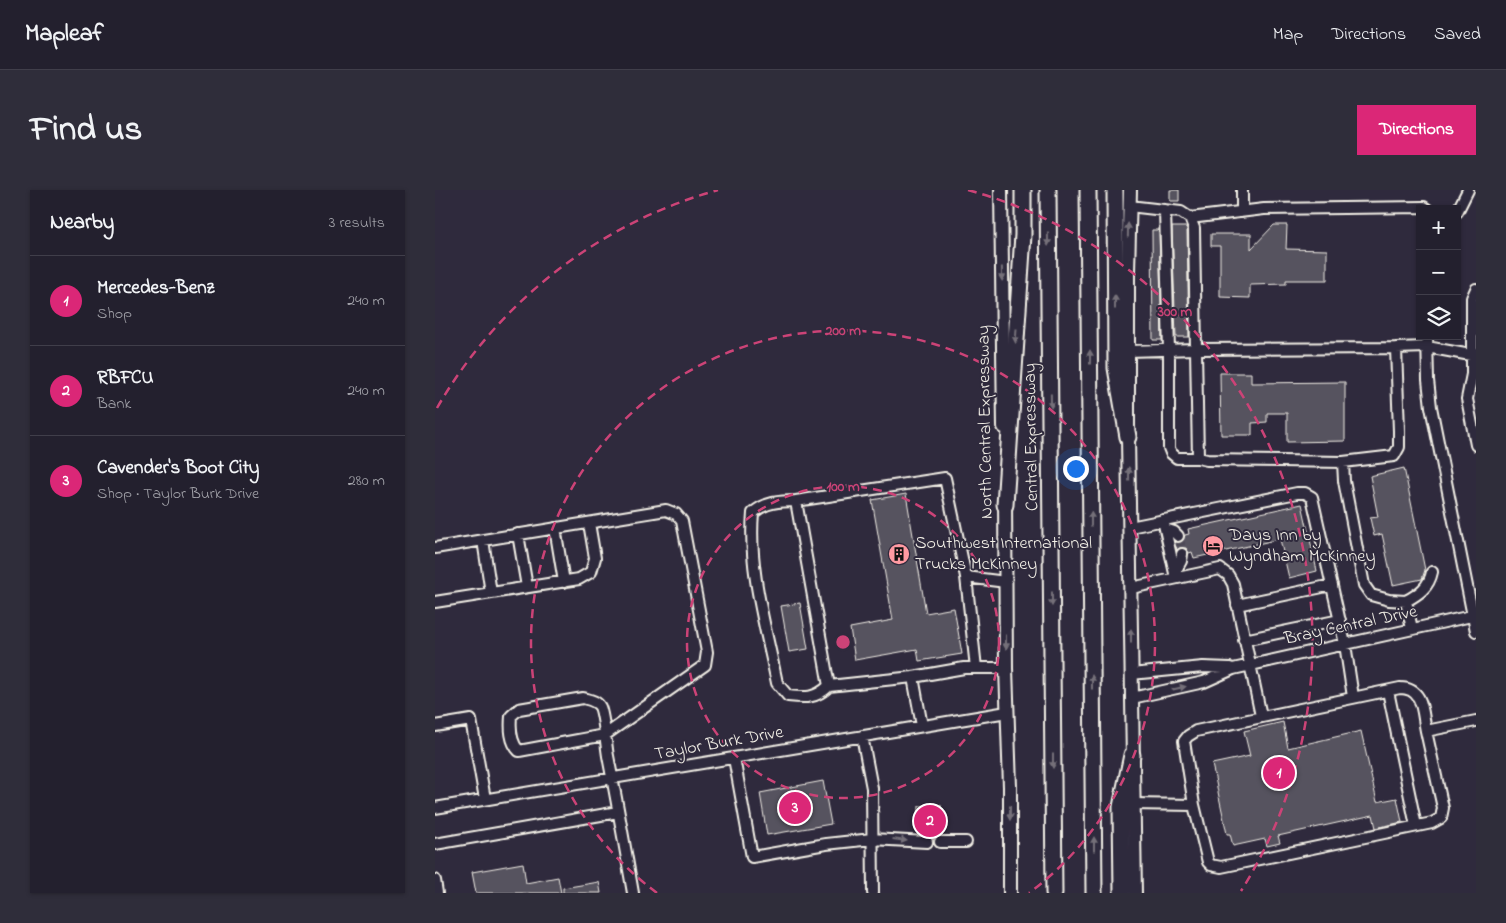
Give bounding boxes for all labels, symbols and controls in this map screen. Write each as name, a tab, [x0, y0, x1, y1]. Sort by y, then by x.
text: Mapleaf	[25, 17, 104, 52]
text: Map	[1273, 22, 1303, 48]
text: Directions	[1331, 22, 1406, 48]
text: Saved	[1434, 22, 1481, 48]
text: Find us	[30, 105, 142, 156]
button: Directions	[1357, 105, 1476, 155]
map controls	[1416, 205, 1461, 340]
button: +	[1416, 205, 1461, 250]
text: Nearby	[50, 208, 114, 238]
text: 3 results	[329, 211, 385, 235]
one-way arrow	[1124, 222, 1132, 238]
one-way arrow	[1044, 231, 1052, 247]
button: −	[1416, 250, 1461, 295]
one-way arrow	[998, 266, 1006, 282]
text: Mercedes-Benz	[97, 275, 215, 302]
text: 1	[63, 289, 69, 313]
text: 240 m	[347, 289, 385, 313]
one-way arrow	[1111, 293, 1119, 309]
button: layers	[1416, 295, 1461, 340]
text: 300 m	[1157, 301, 1193, 323]
text: Shop	[97, 302, 132, 326]
text: 200 m	[824, 320, 861, 342]
street label: North Central Expressway	[971, 325, 1001, 519]
one-way arrow	[1012, 328, 1020, 344]
one-way arrow	[1086, 349, 1094, 365]
street label: Central Expressway	[1018, 363, 1046, 511]
text: RBFCU	[97, 365, 154, 392]
text: 2	[62, 379, 70, 403]
text: 240 m	[347, 379, 385, 403]
text: Bank	[97, 392, 131, 416]
one-way arrow	[1047, 393, 1055, 409]
text: Cavender's Boot City	[97, 455, 259, 482]
your location	[1063, 456, 1089, 482]
one-way arrow	[1125, 465, 1133, 481]
text: 3	[63, 469, 69, 493]
text: 280 m	[348, 469, 385, 493]
text: 100 m	[826, 476, 860, 498]
text: Shop · Taylor Burk Drive	[97, 482, 259, 506]
one-way arrow	[1087, 511, 1095, 527]
place label: Days Inn by Wyndham McKinney	[1228, 523, 1375, 570]
place label: Southwest International Trucks McKinney	[915, 531, 1092, 578]
hotel icon: Days Inn by Wyndham McKinney	[1201, 534, 1225, 558]
building icon: Southwest International Trucks McKinney	[887, 542, 911, 566]
one-way arrow	[1048, 591, 1056, 607]
street label: Bray Central Drive	[1281, 599, 1421, 653]
one-way arrow	[1127, 628, 1135, 644]
centre of rings	[834, 633, 852, 651]
one-way arrow	[1002, 634, 1010, 650]
one-way arrow	[1088, 674, 1096, 690]
one-way arrow	[1172, 684, 1187, 692]
street label: Taylor Burk Drive	[653, 720, 786, 768]
one-way arrow	[1049, 753, 1057, 769]
pin: 1	[1263, 754, 1295, 792]
pin: 3	[779, 789, 811, 827]
pin: 2	[914, 802, 946, 840]
one-way arrow	[1006, 805, 1014, 821]
one-way arrow	[892, 836, 908, 844]
one-way arrow	[1090, 836, 1098, 852]

